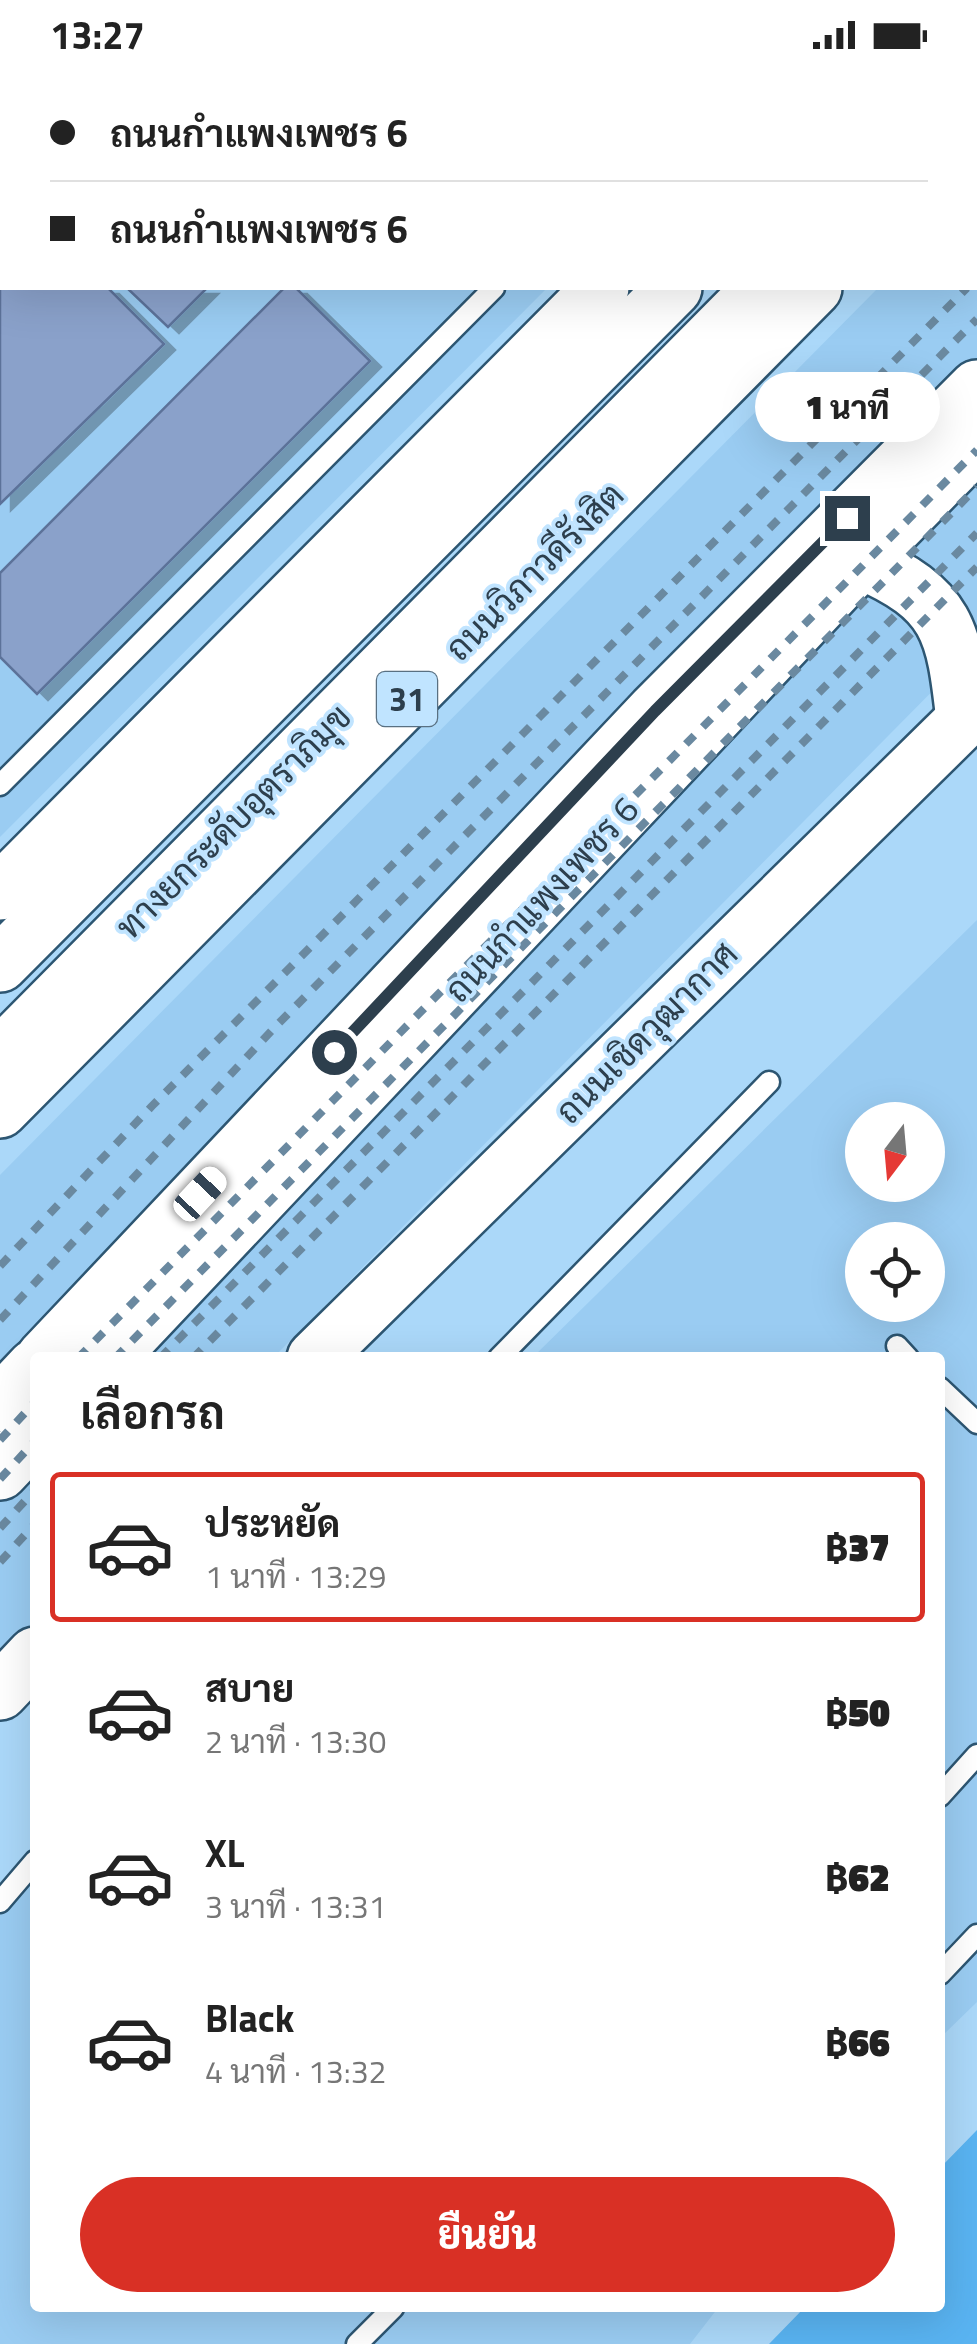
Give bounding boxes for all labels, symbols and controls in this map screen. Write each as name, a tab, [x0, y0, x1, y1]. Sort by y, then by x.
text: 13:27	[50, 6, 145, 64]
text: ถนนกำแพงเพชร 6	[110, 104, 408, 162]
text: ถนนกำแพงเพชร 6	[110, 200, 408, 258]
callout: 1 นาที	[754, 373, 940, 443]
text: 1 นาที	[806, 383, 889, 431]
street label: ถนนวิภาวดีรังสิต	[432, 469, 636, 673]
route end	[825, 496, 870, 541]
road number: 31	[377, 672, 437, 726]
street label: ทางยกระดับอุตราภิมุข	[103, 691, 363, 951]
street label: ถนนกำแพงเพชร 6	[431, 784, 651, 1014]
street label: ถนนเชิดวุฒากาศ	[542, 928, 750, 1136]
route start	[312, 1030, 357, 1075]
north arrow	[845, 1102, 945, 1202]
map controls	[845, 1102, 945, 1322]
car	[169, 1162, 231, 1226]
button: locate	[845, 1222, 945, 1322]
text: เลือกรถ	[80, 1378, 225, 1446]
text: ประหยัด	[205, 1494, 340, 1552]
icon: car	[85, 1502, 175, 1592]
text: ฿37	[825, 1518, 890, 1576]
text: 1 นาที · 13:29	[205, 1552, 387, 1600]
text: สบาย	[205, 1659, 294, 1717]
icon: car	[85, 1667, 175, 1757]
text: ฿50	[825, 1683, 890, 1741]
text: 2 นาที · 13:30	[205, 1717, 387, 1765]
text: XL	[205, 1824, 245, 1882]
icon: car	[85, 1832, 175, 1922]
text: ฿62	[825, 1848, 890, 1906]
text: 3 นาที · 13:31	[205, 1882, 387, 1930]
text: Black	[205, 1989, 294, 2047]
icon: car	[85, 1997, 175, 2087]
text: ฿66	[825, 2013, 890, 2071]
text: 4 นาที · 13:32	[205, 2047, 387, 2095]
button: ยืนยัน	[80, 2177, 895, 2292]

